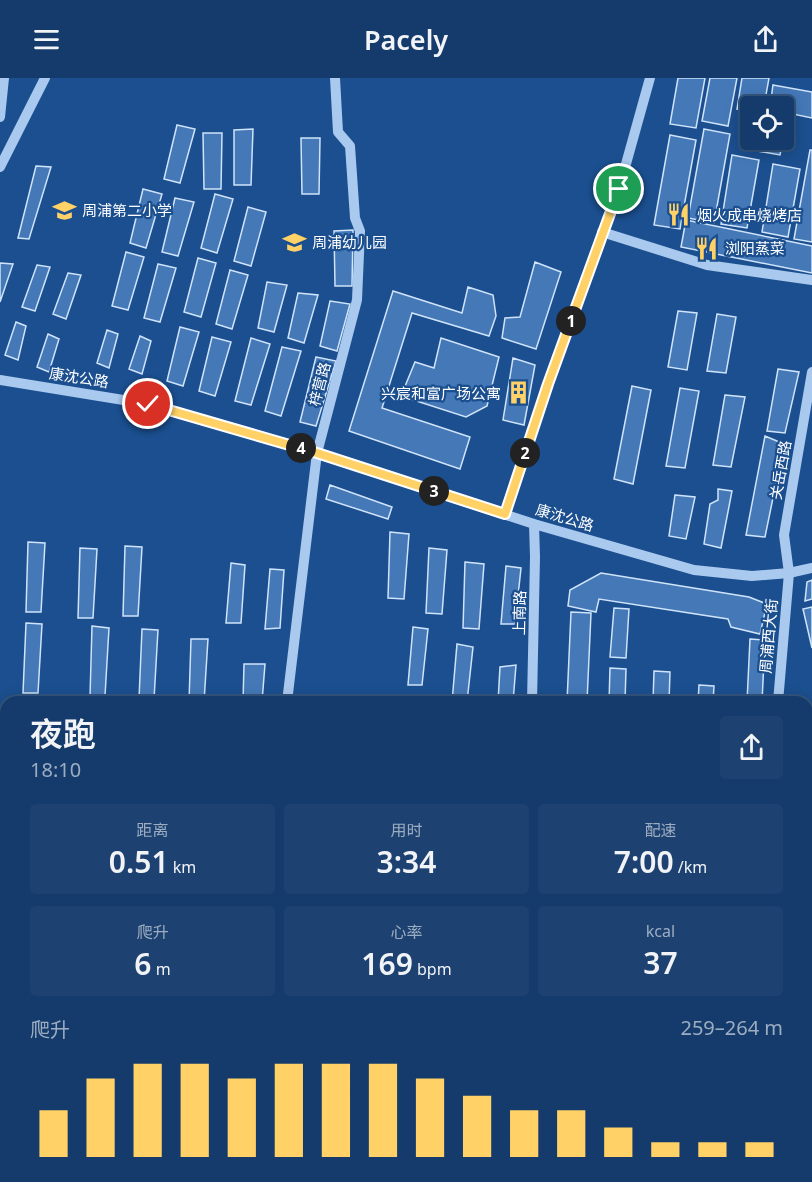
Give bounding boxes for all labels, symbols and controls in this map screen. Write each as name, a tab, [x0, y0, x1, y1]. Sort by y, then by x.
text: Pacely	[364, 21, 448, 58]
icon: menu	[30, 23, 63, 56]
icon: share	[749, 23, 782, 56]
map controls	[740, 96, 794, 150]
button: locate	[740, 96, 794, 150]
pin	[593, 163, 644, 214]
icon: arrive	[602, 172, 635, 205]
school or university icon: 周浦第二小学	[51, 197, 77, 223]
place label: 周浦第二小学	[82, 200, 172, 220]
restaurant icon: 烟火成串烧烤店	[666, 202, 692, 228]
place label: 烟火成串烧烤店	[697, 205, 802, 225]
school or university icon: 周浦幼儿园	[281, 229, 307, 255]
place label: 周浦幼儿园	[312, 232, 387, 252]
restaurant icon: 浏阳蒸菜	[694, 235, 720, 261]
place label: 浏阳蒸菜	[725, 238, 785, 258]
pin: 1	[556, 306, 586, 336]
text: 1	[566, 310, 576, 332]
street label: 梓营路	[304, 360, 334, 408]
street label: 康沈公路	[48, 362, 110, 392]
pin	[122, 378, 173, 429]
building icon: 兴宸和富广场公寓	[506, 380, 532, 406]
place label: 兴宸和富广场公寓	[381, 383, 501, 403]
icon: check	[131, 387, 164, 420]
pin: 4	[286, 433, 316, 463]
text: 4	[296, 437, 306, 459]
pin: 2	[510, 438, 540, 468]
street label: 关岳西路	[765, 439, 795, 501]
text: 2	[520, 442, 530, 464]
pin: 3	[419, 476, 449, 506]
text: 3	[429, 480, 439, 502]
street label: 康沈公路	[533, 499, 597, 535]
street label: 上南路	[509, 590, 529, 636]
street label: 周浦西大街	[755, 598, 781, 674]
text: 夜跑	[30, 711, 96, 756]
button: share	[720, 716, 783, 779]
text: 18:10	[30, 756, 81, 783]
text: 距离	[136, 819, 169, 841]
text: 用时	[390, 819, 423, 841]
text: 配速	[644, 819, 677, 841]
text: 0.51	[109, 841, 169, 882]
text: 3:34	[377, 841, 436, 882]
text: 7:00	[614, 841, 674, 882]
text: km	[169, 856, 196, 878]
text: /km	[674, 856, 707, 878]
text: kcal	[646, 920, 675, 942]
text: 爬升	[136, 921, 169, 943]
text: 心率	[390, 921, 423, 943]
text: 37	[643, 942, 678, 983]
text: 6	[134, 943, 152, 984]
text: 169	[361, 943, 413, 984]
text: m	[152, 958, 171, 980]
text: bpm	[413, 958, 452, 980]
text: 259–264 m	[680, 1014, 783, 1041]
text: 爬升	[30, 1016, 70, 1043]

